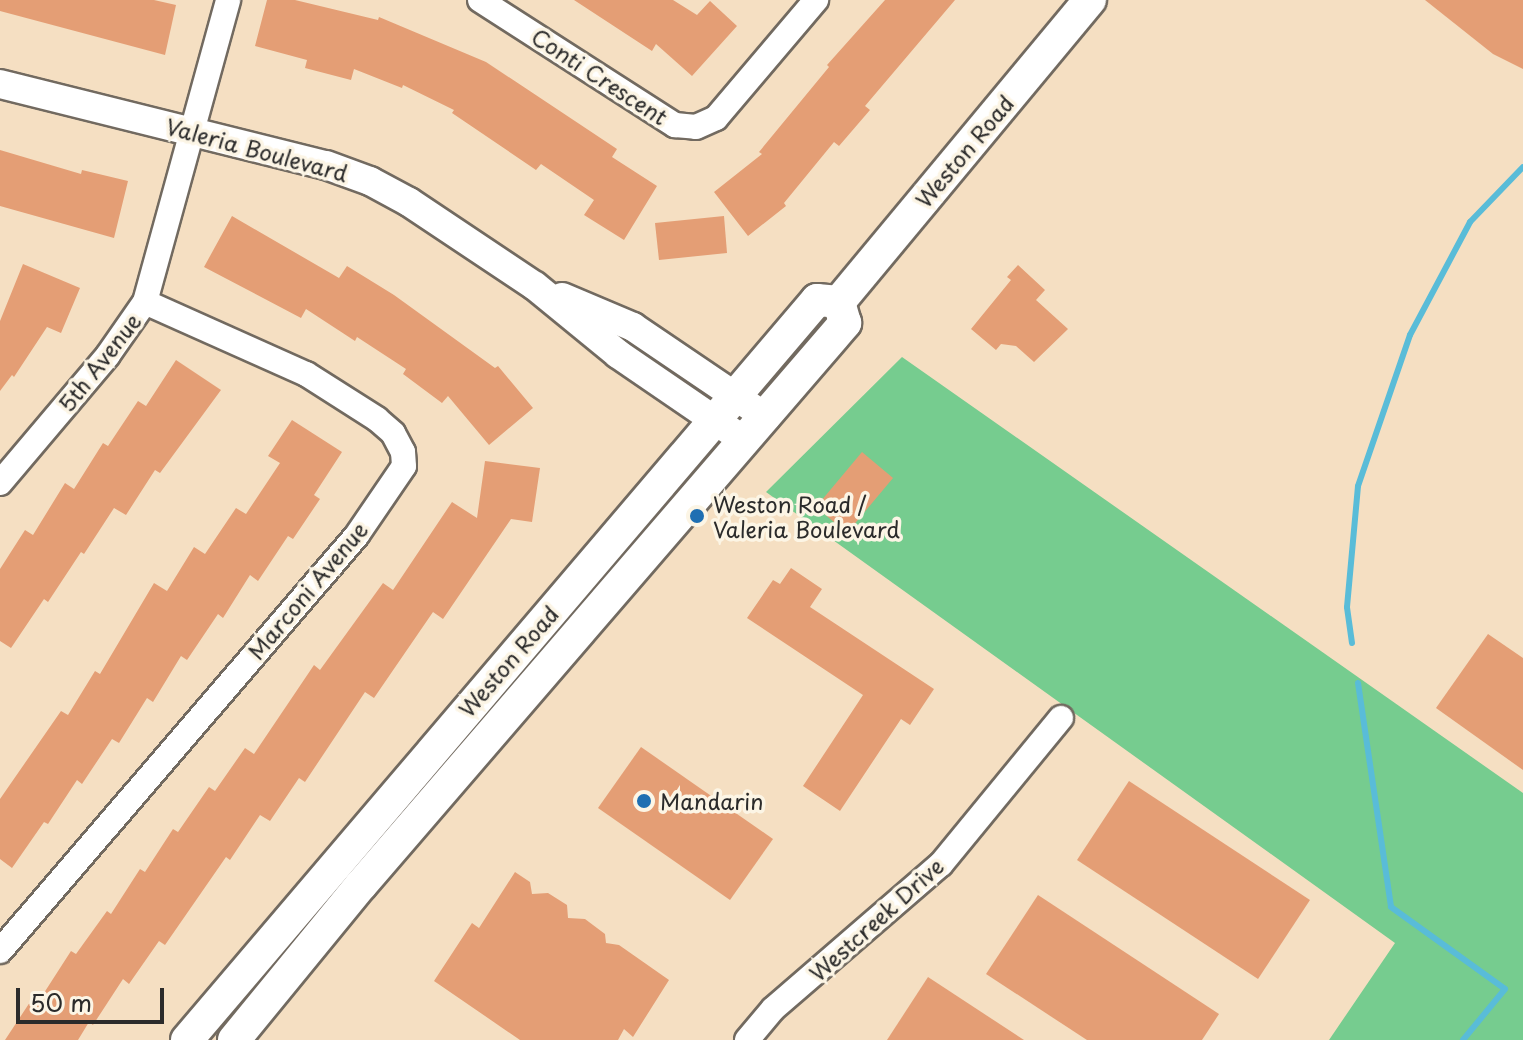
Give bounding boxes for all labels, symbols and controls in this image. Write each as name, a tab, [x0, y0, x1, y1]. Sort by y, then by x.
street label: Conti Crescent	[527, 22, 673, 130]
street label: Weston Road	[909, 90, 1019, 212]
street label: Valeria Boulevard	[164, 112, 350, 186]
street label: 5th Avenue	[52, 307, 146, 417]
place label: Weston Road / Valeria Boulevard	[713, 490, 899, 542]
marker: Weston Road / Valeria Boulevard	[688, 507, 706, 525]
street label: Marconi Avenue	[242, 516, 372, 664]
street label: Weston Road	[453, 600, 563, 722]
place label: Mandarin	[660, 788, 763, 814]
marker: Mandarin	[635, 792, 653, 810]
street label: Westcreek Drive	[802, 851, 950, 987]
scale bar	[20, 972, 168, 1022]
text: 50 m	[30, 984, 92, 1020]

